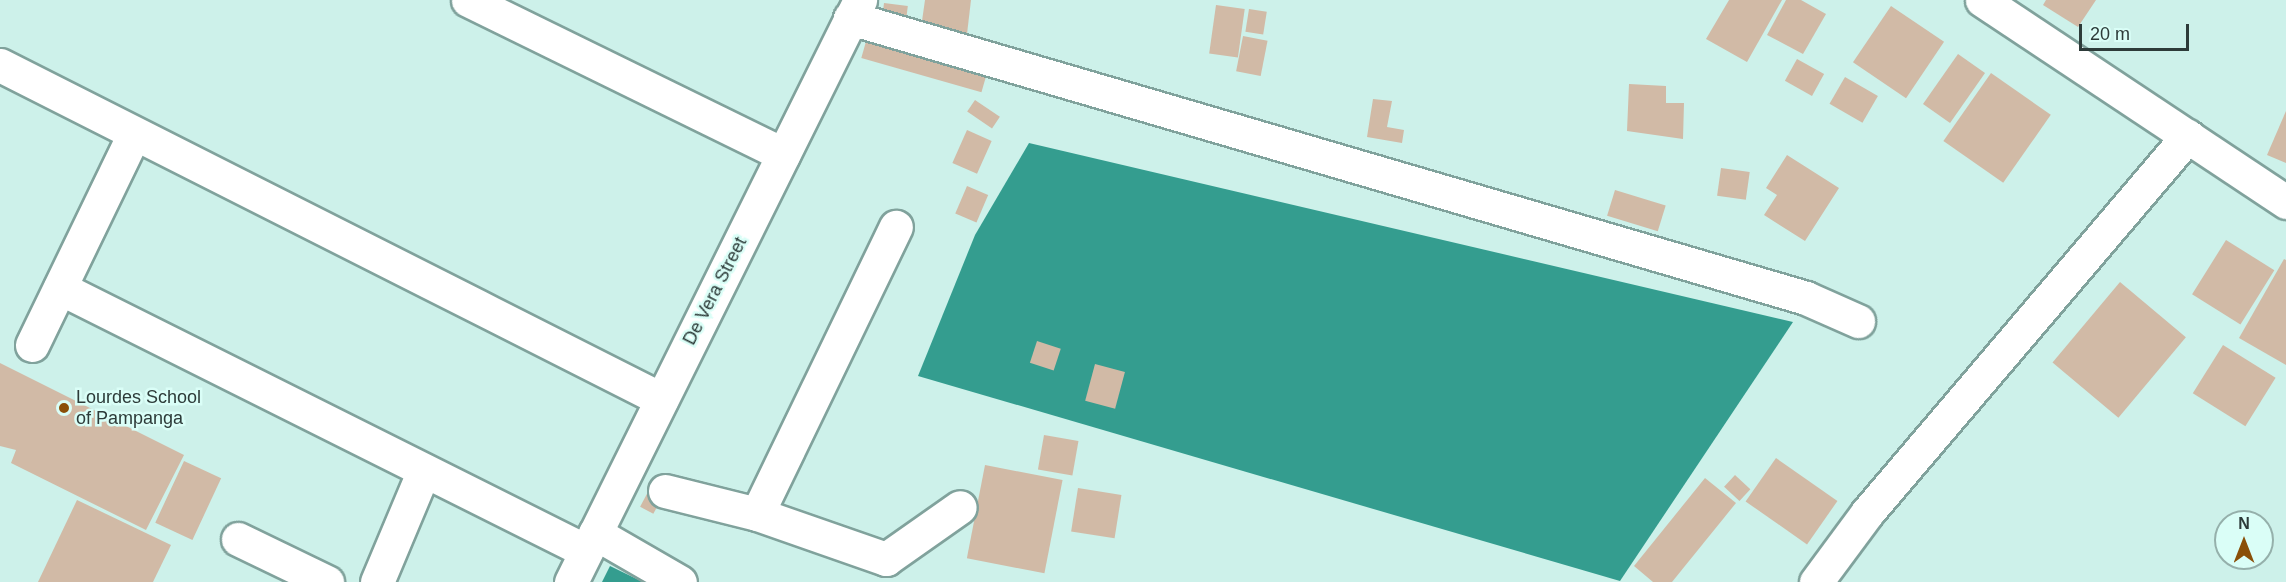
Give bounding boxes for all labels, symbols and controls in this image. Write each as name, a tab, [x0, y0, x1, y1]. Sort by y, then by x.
scale bar	[2082, 12, 2192, 50]
text: 20 m	[2090, 24, 2130, 44]
street label: De Vera Street	[679, 233, 751, 349]
place label: Lourdes School of Pampanga	[76, 387, 201, 430]
marker: Lourdes School of Pampanga	[57, 401, 71, 415]
north arrow	[2214, 510, 2274, 570]
text: N	[2238, 515, 2250, 532]

